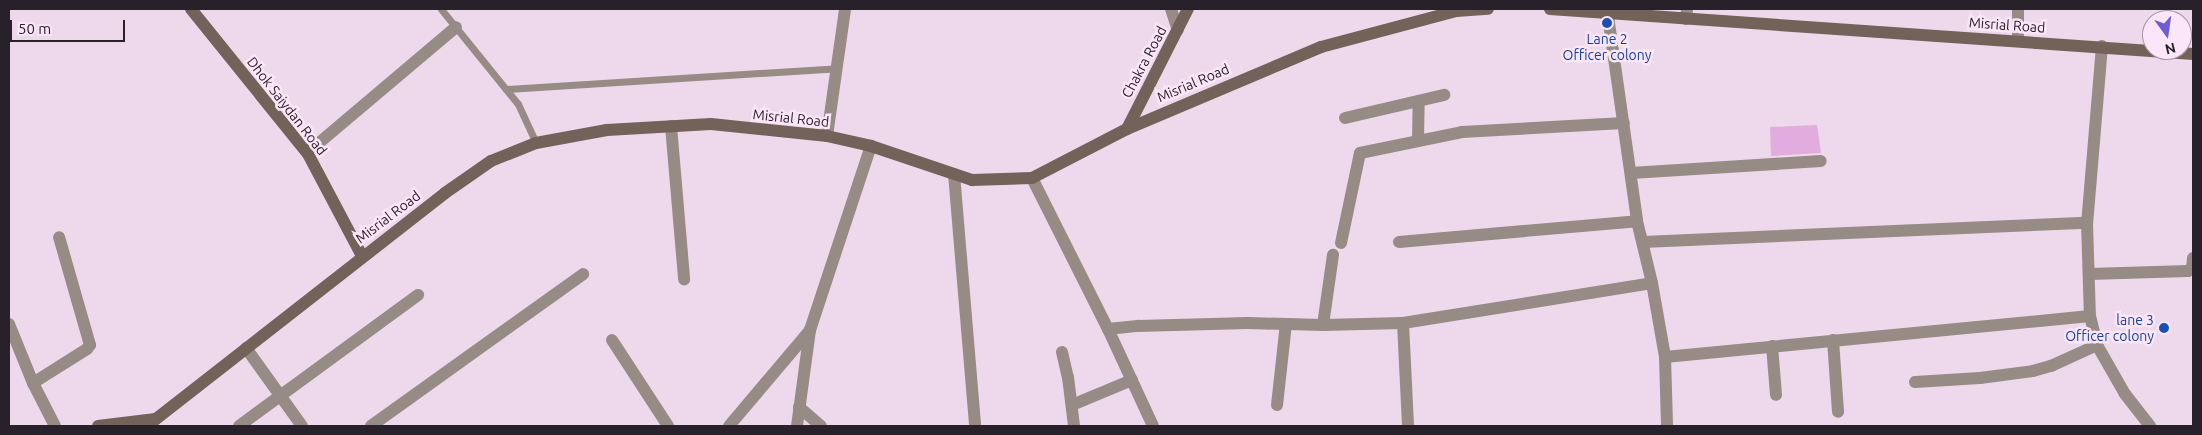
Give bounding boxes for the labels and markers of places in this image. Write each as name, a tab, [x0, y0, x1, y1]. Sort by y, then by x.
marker: Lane 2 Officer colony	[1601, 17, 1613, 29]
place label: Lane 2 Officer colony	[1563, 31, 1651, 64]
place label: lane 3 Officer colony	[2065, 312, 2154, 344]
marker: lane 3 Officer colony	[2158, 322, 2170, 334]

